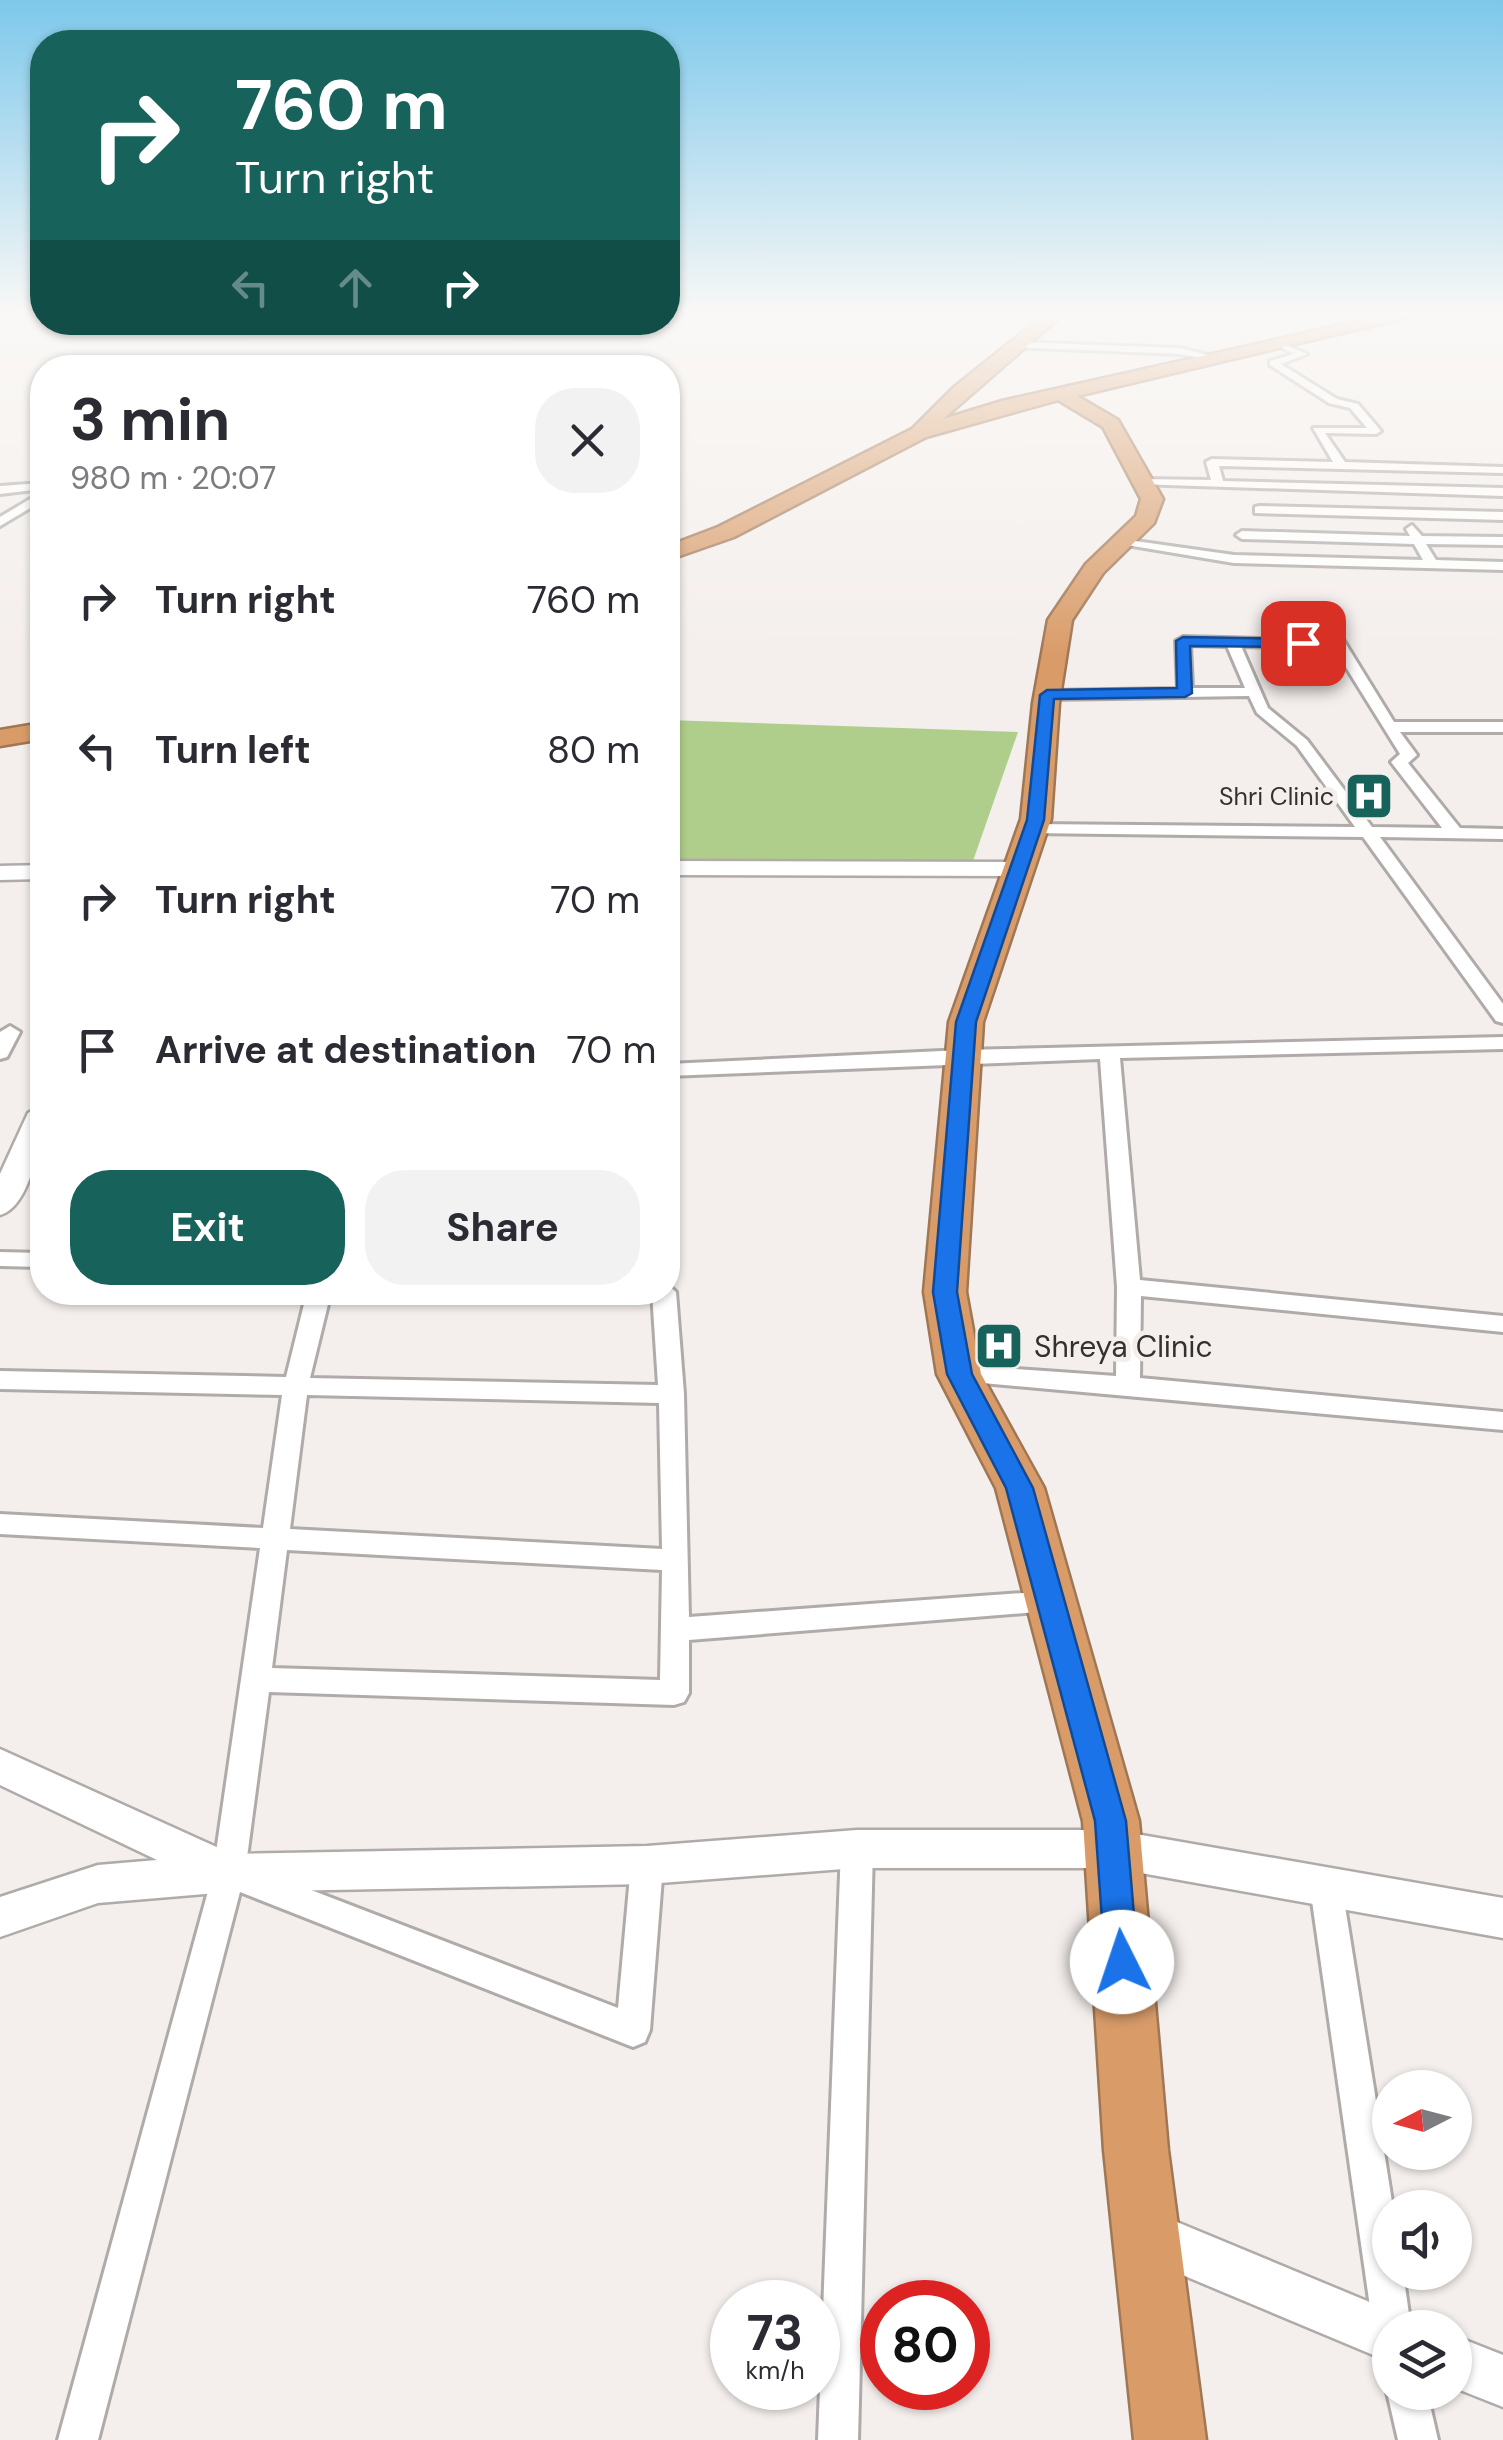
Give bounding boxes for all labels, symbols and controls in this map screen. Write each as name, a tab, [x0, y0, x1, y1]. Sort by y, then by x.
text: 760 m	[235, 60, 448, 151]
icon: right	[70, 70, 200, 200]
text: Turn right	[235, 148, 434, 207]
icon: left	[223, 260, 278, 315]
icon: ahead	[328, 260, 383, 315]
icon: right	[433, 260, 488, 315]
text: 3 min	[70, 380, 230, 459]
button: close	[535, 388, 640, 493]
text: 980 m · 20:07	[70, 457, 276, 499]
icon: right	[70, 573, 125, 628]
text: Turn right	[155, 575, 336, 625]
text: 760 m	[527, 575, 640, 625]
pin	[1261, 601, 1346, 686]
icon: arrive	[1276, 616, 1331, 671]
icon: left	[70, 723, 125, 778]
text: Turn left	[155, 725, 311, 775]
text: 80 m	[547, 725, 640, 775]
hospital icon: Shri Clinic	[1343, 770, 1395, 822]
place label: Shri Clinic	[1219, 780, 1334, 813]
icon: right	[70, 873, 125, 928]
text: Turn right	[155, 875, 336, 925]
text: 70 m	[550, 875, 640, 925]
icon: arrive	[70, 1023, 125, 1078]
text: Arrive at destination	[155, 1025, 537, 1075]
text: 70 m	[567, 1025, 656, 1075]
button: Exit	[70, 1170, 345, 1285]
button: Share	[365, 1170, 640, 1285]
hospital icon: Shreya Clinic	[973, 1320, 1025, 1372]
place label: Shreya Clinic	[1034, 1327, 1213, 1366]
position arrow	[1070, 1910, 1174, 2014]
north arrow	[1372, 2070, 1472, 2170]
map controls	[1372, 2070, 1472, 2410]
button: sound	[1372, 2190, 1472, 2290]
speed limit sign: 80	[860, 2280, 990, 2410]
text: 73	[747, 2300, 803, 2366]
button: layers	[1372, 2310, 1472, 2410]
text: km/h	[745, 2354, 805, 2387]

